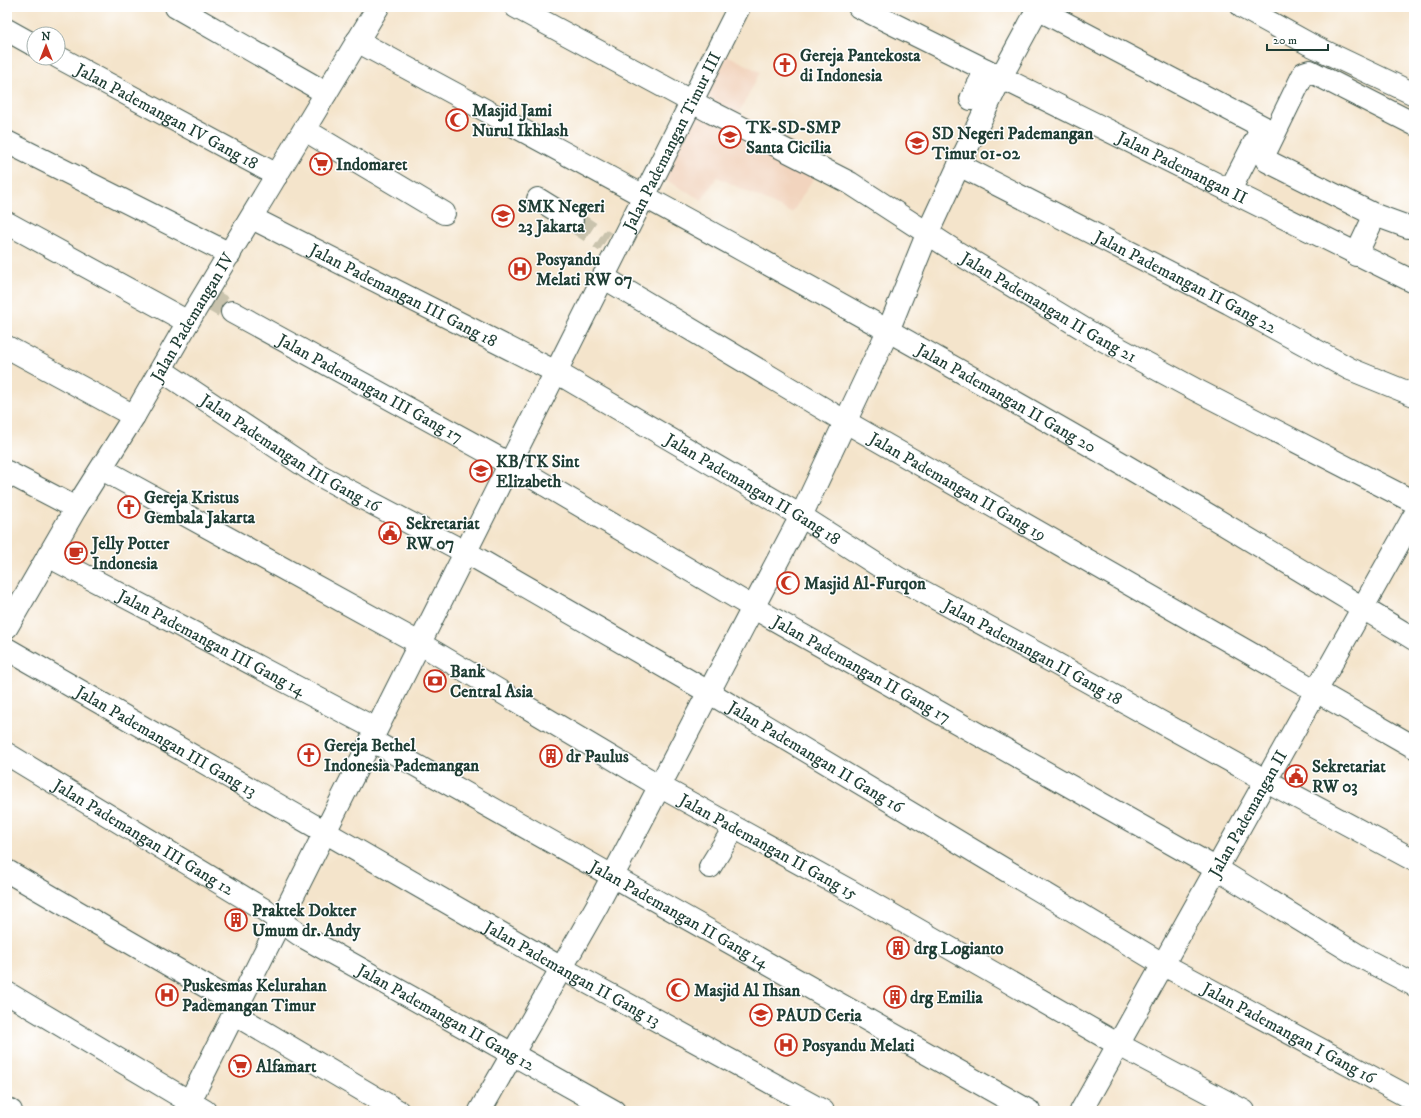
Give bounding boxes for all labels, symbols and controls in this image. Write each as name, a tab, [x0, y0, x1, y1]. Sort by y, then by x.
north arrow	[26, 26, 66, 66]
scale bar	[1267, 26, 1328, 52]
text: N	[41, 30, 51, 44]
text: 20 m	[1273, 33, 1297, 48]
place label: Gereja Pantekosta di Indonesia	[800, 45, 921, 87]
street label: Jalan Pademangan Timur III	[618, 49, 727, 237]
church icon: Gereja Pantekosta di Indonesia	[772, 52, 798, 78]
street label: Jalan Pademangan IV Gang 18	[70, 58, 262, 175]
place label: Masjid Jami Nurul Ikhlash	[472, 100, 568, 142]
mosque icon: Masjid Jami Nurul Ikhlash	[444, 107, 470, 133]
place label: TK-SD-SMP Santa Cicilia	[745, 117, 841, 159]
place label: SD Negeri Pademangan Timur 01-02	[931, 123, 1094, 165]
school or university icon: TK-SD-SMP Santa Cicilia	[717, 124, 743, 150]
street label: Jalan Pademangan II	[1112, 126, 1251, 210]
school or university icon: SD Negeri Pademangan Timur 01-02	[904, 130, 930, 156]
supermarket icon: Indomaret	[308, 151, 334, 177]
place label: Indomaret	[336, 154, 408, 176]
place label: SMK Negeri 23 Jakarta	[518, 196, 605, 238]
school or university icon: SMK Negeri 23 Jakarta	[490, 203, 516, 229]
street label: Jalan Pademangan II Gang 22	[1089, 225, 1281, 339]
street label: Jalan Pademangan III Gang 18	[304, 238, 501, 352]
street label: Jalan Pademangan II Gang 21	[955, 246, 1140, 368]
street label: Jalan Pademangan IV	[145, 248, 240, 388]
place label: Posyandu Melati RW 07	[536, 249, 632, 291]
hospital icon: Posyandu Melati RW 07	[507, 256, 533, 282]
street label: Jalan Pademangan III Gang 17	[272, 328, 467, 448]
street label: Jalan Pademangan II Gang 20	[911, 338, 1100, 458]
street label: Jalan Pademangan III Gang 16	[194, 388, 385, 518]
street label: Jalan Pademangan II Gang 19	[863, 427, 1050, 546]
street label: Jalan Pademangan II Gang 18	[659, 428, 845, 551]
place label: KB/TK Sint Elizabeth	[496, 451, 580, 493]
school or university icon: KB/TK Sint Elizabeth	[468, 458, 494, 484]
place label: Gereja Kristus Gembala Jakarta	[144, 487, 256, 529]
church icon: Gereja Kristus Gembala Jakarta	[116, 494, 142, 520]
place label: Sekretariat RW 07	[406, 513, 480, 555]
public building icon: Sekretariat RW 07	[377, 520, 403, 546]
place label: Jelly Potter Indonesia	[90, 533, 170, 575]
cafe icon: Jelly Potter Indonesia	[63, 540, 89, 566]
mosque icon: Masjid Al-Furqon	[775, 570, 801, 596]
place label: Masjid Al-Furqon	[804, 573, 926, 595]
street label: Jalan Pademangan III Gang 14	[112, 584, 310, 702]
street label: Jalan Pademangan II Gang 18	[938, 594, 1126, 710]
street label: Jalan Pademangan II Gang 17	[767, 610, 954, 729]
place label: Bank Central Asia	[450, 661, 534, 703]
bank icon: Bank Central Asia	[422, 668, 448, 694]
street label: Jalan Pademangan III Gang 13	[70, 680, 260, 802]
street label: Jalan Pademangan II Gang 16	[722, 695, 908, 819]
place label: Gereja Bethel Indonesia Pademangan	[324, 735, 479, 777]
church icon: Gereja Bethel Indonesia Pademangan	[296, 742, 322, 768]
building icon: dr Paulus	[538, 743, 564, 769]
place label: dr Paulus	[566, 746, 629, 768]
street label: Jalan Pademangan II	[1203, 747, 1293, 883]
place label: Sekretariat RW 03	[1312, 756, 1386, 798]
public building icon: Sekretariat RW 03	[1283, 763, 1309, 789]
street label: Jalan Pademangan III Gang 12	[47, 774, 238, 901]
street label: Jalan Pademangan II Gang 15	[673, 788, 862, 905]
street label: Jalan Pademangan II Gang 14	[584, 855, 773, 974]
place label: Praktek Dokter Umum dr. Andy	[252, 900, 361, 942]
building icon: Praktek Dokter Umum dr. Andy	[223, 907, 249, 933]
street label: Jalan Pademangan II Gang 13	[478, 915, 664, 1032]
building icon: drg Logianto	[885, 935, 911, 961]
place label: drg Logianto	[914, 938, 1004, 960]
street label: Jalan Pademangan II Gang 12	[351, 958, 539, 1077]
place label: Puskesmas Kelurahan Pademangan Timur	[182, 975, 327, 1017]
mosque icon: Masjid Al Ihsan	[665, 977, 691, 1003]
street label: Jalan Pademangan I Gang 16	[1196, 977, 1380, 1090]
place label: Masjid Al Ihsan	[694, 980, 800, 1002]
hospital icon: Puskesmas Kelurahan Pademangan Timur	[154, 982, 180, 1008]
building icon: drg Emilia	[882, 984, 908, 1010]
place label: drg Emilia	[910, 987, 983, 1009]
school or university icon: PAUD Ceria	[748, 1002, 774, 1028]
place label: PAUD Ceria	[776, 1005, 862, 1027]
hospital icon: Posyandu Melati	[773, 1032, 799, 1058]
place label: Posyandu Melati	[802, 1035, 915, 1057]
supermarket icon: Alfamart	[227, 1053, 253, 1079]
place label: Alfamart	[255, 1056, 317, 1078]

